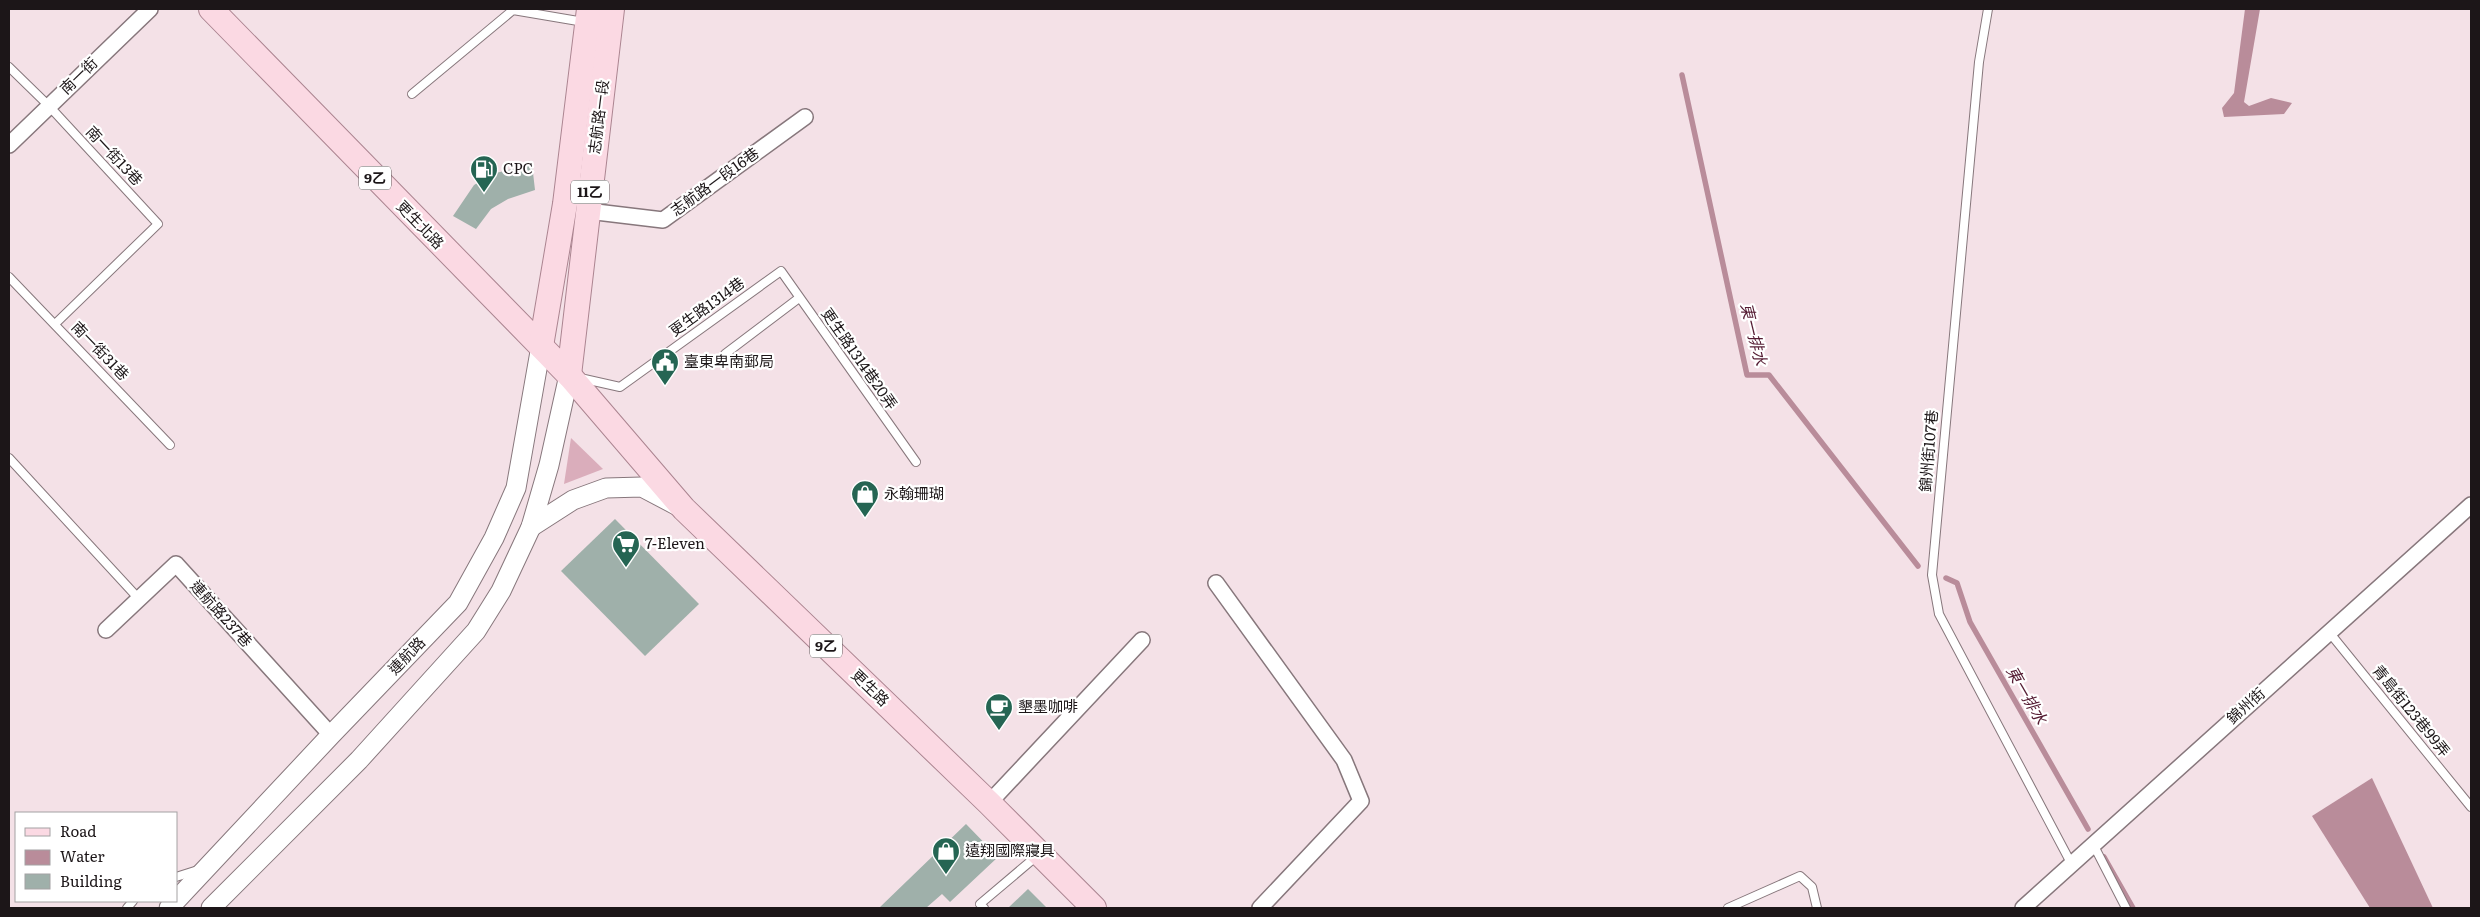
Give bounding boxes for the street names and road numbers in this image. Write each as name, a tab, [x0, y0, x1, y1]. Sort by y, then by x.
street label: 南一街	[54, 51, 102, 99]
street label: 志航路一段	[582, 78, 613, 155]
street label: 南一街13巷	[81, 120, 149, 190]
street label: 志航路一段16巷	[665, 141, 763, 221]
road number: 9乙	[359, 167, 391, 190]
road number: 11乙	[571, 180, 609, 203]
street label: 更生北路	[392, 194, 450, 254]
street label: 更生路1314巷	[664, 271, 748, 341]
street label: 更生路1314巷20弄	[817, 303, 904, 414]
street label: 南一街31巷	[67, 315, 135, 385]
street label: 錦州街107巷	[1912, 409, 1943, 493]
street label: 連航路237巷	[186, 575, 258, 651]
street label: 連航路	[382, 631, 430, 679]
road number: 9乙	[810, 634, 842, 658]
street label: 青島街123巷99弄	[2368, 659, 2457, 761]
street label: 更生路	[847, 663, 895, 711]
street label: 錦州街	[2221, 681, 2269, 728]

